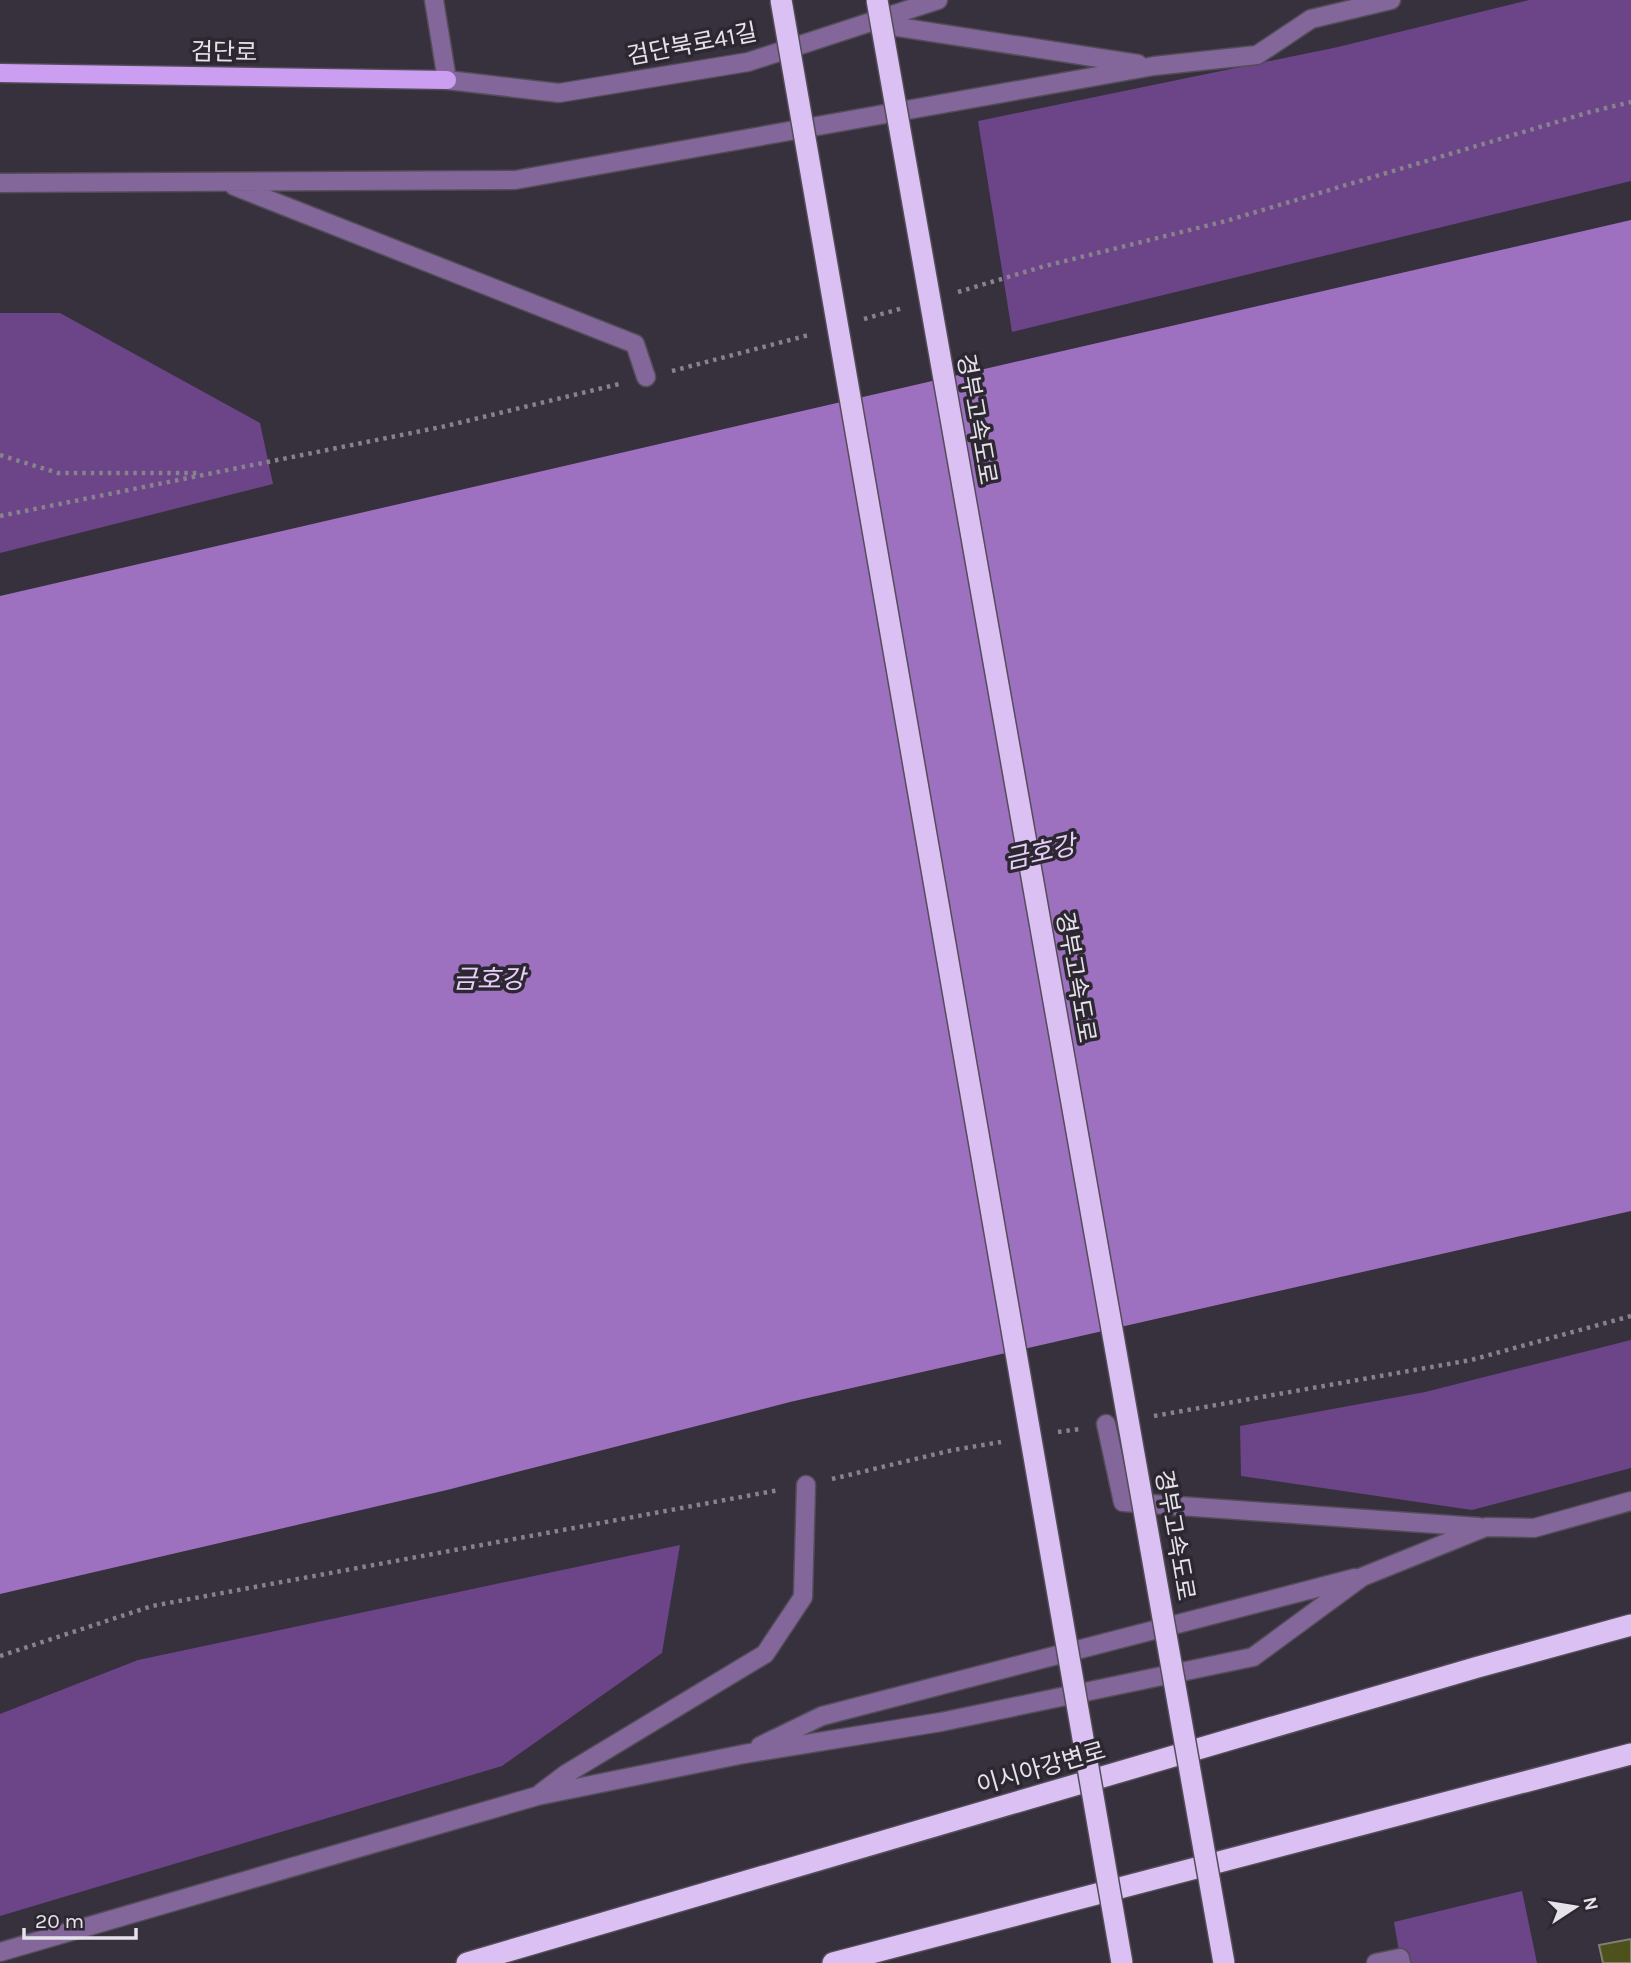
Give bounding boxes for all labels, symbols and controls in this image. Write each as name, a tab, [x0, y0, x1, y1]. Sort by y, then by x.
street label: 검단북로41길	[625, 18, 759, 70]
street label: 검단로	[191, 37, 257, 67]
street label: 경부고속도로	[952, 351, 1002, 487]
water label: 금호강	[1002, 829, 1082, 876]
street label: 경부고속도로	[1051, 909, 1101, 1045]
water label: 금호강	[453, 964, 528, 995]
street label: 경부고속도로	[1150, 1467, 1200, 1603]
street label: 이시아강변로	[973, 1736, 1109, 1800]
north arrow	[1540, 1872, 1610, 1942]
text: N	[1578, 1895, 1603, 1913]
scale bar	[24, 1896, 136, 1940]
text: 20 m	[35, 1909, 84, 1933]

